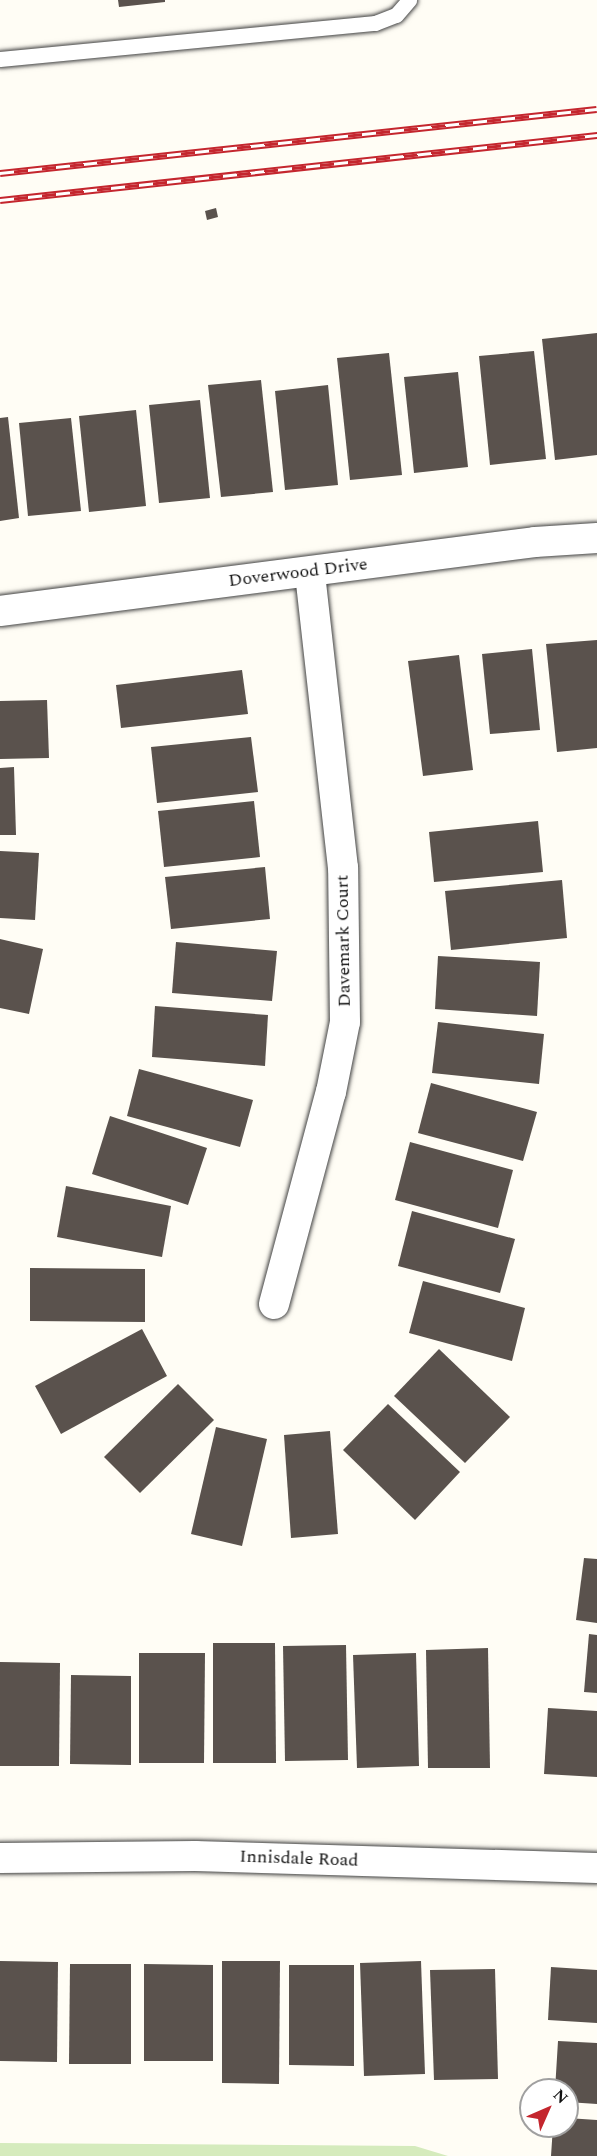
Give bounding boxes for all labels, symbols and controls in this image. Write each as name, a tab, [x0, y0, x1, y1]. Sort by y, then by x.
street label: Doverwood Drive	[227, 554, 369, 592]
street label: Davemark Court	[332, 875, 356, 1007]
street label: Innisdale Road	[239, 1846, 359, 1872]
north arrow	[519, 2078, 579, 2138]
text: N	[547, 2084, 573, 2110]

